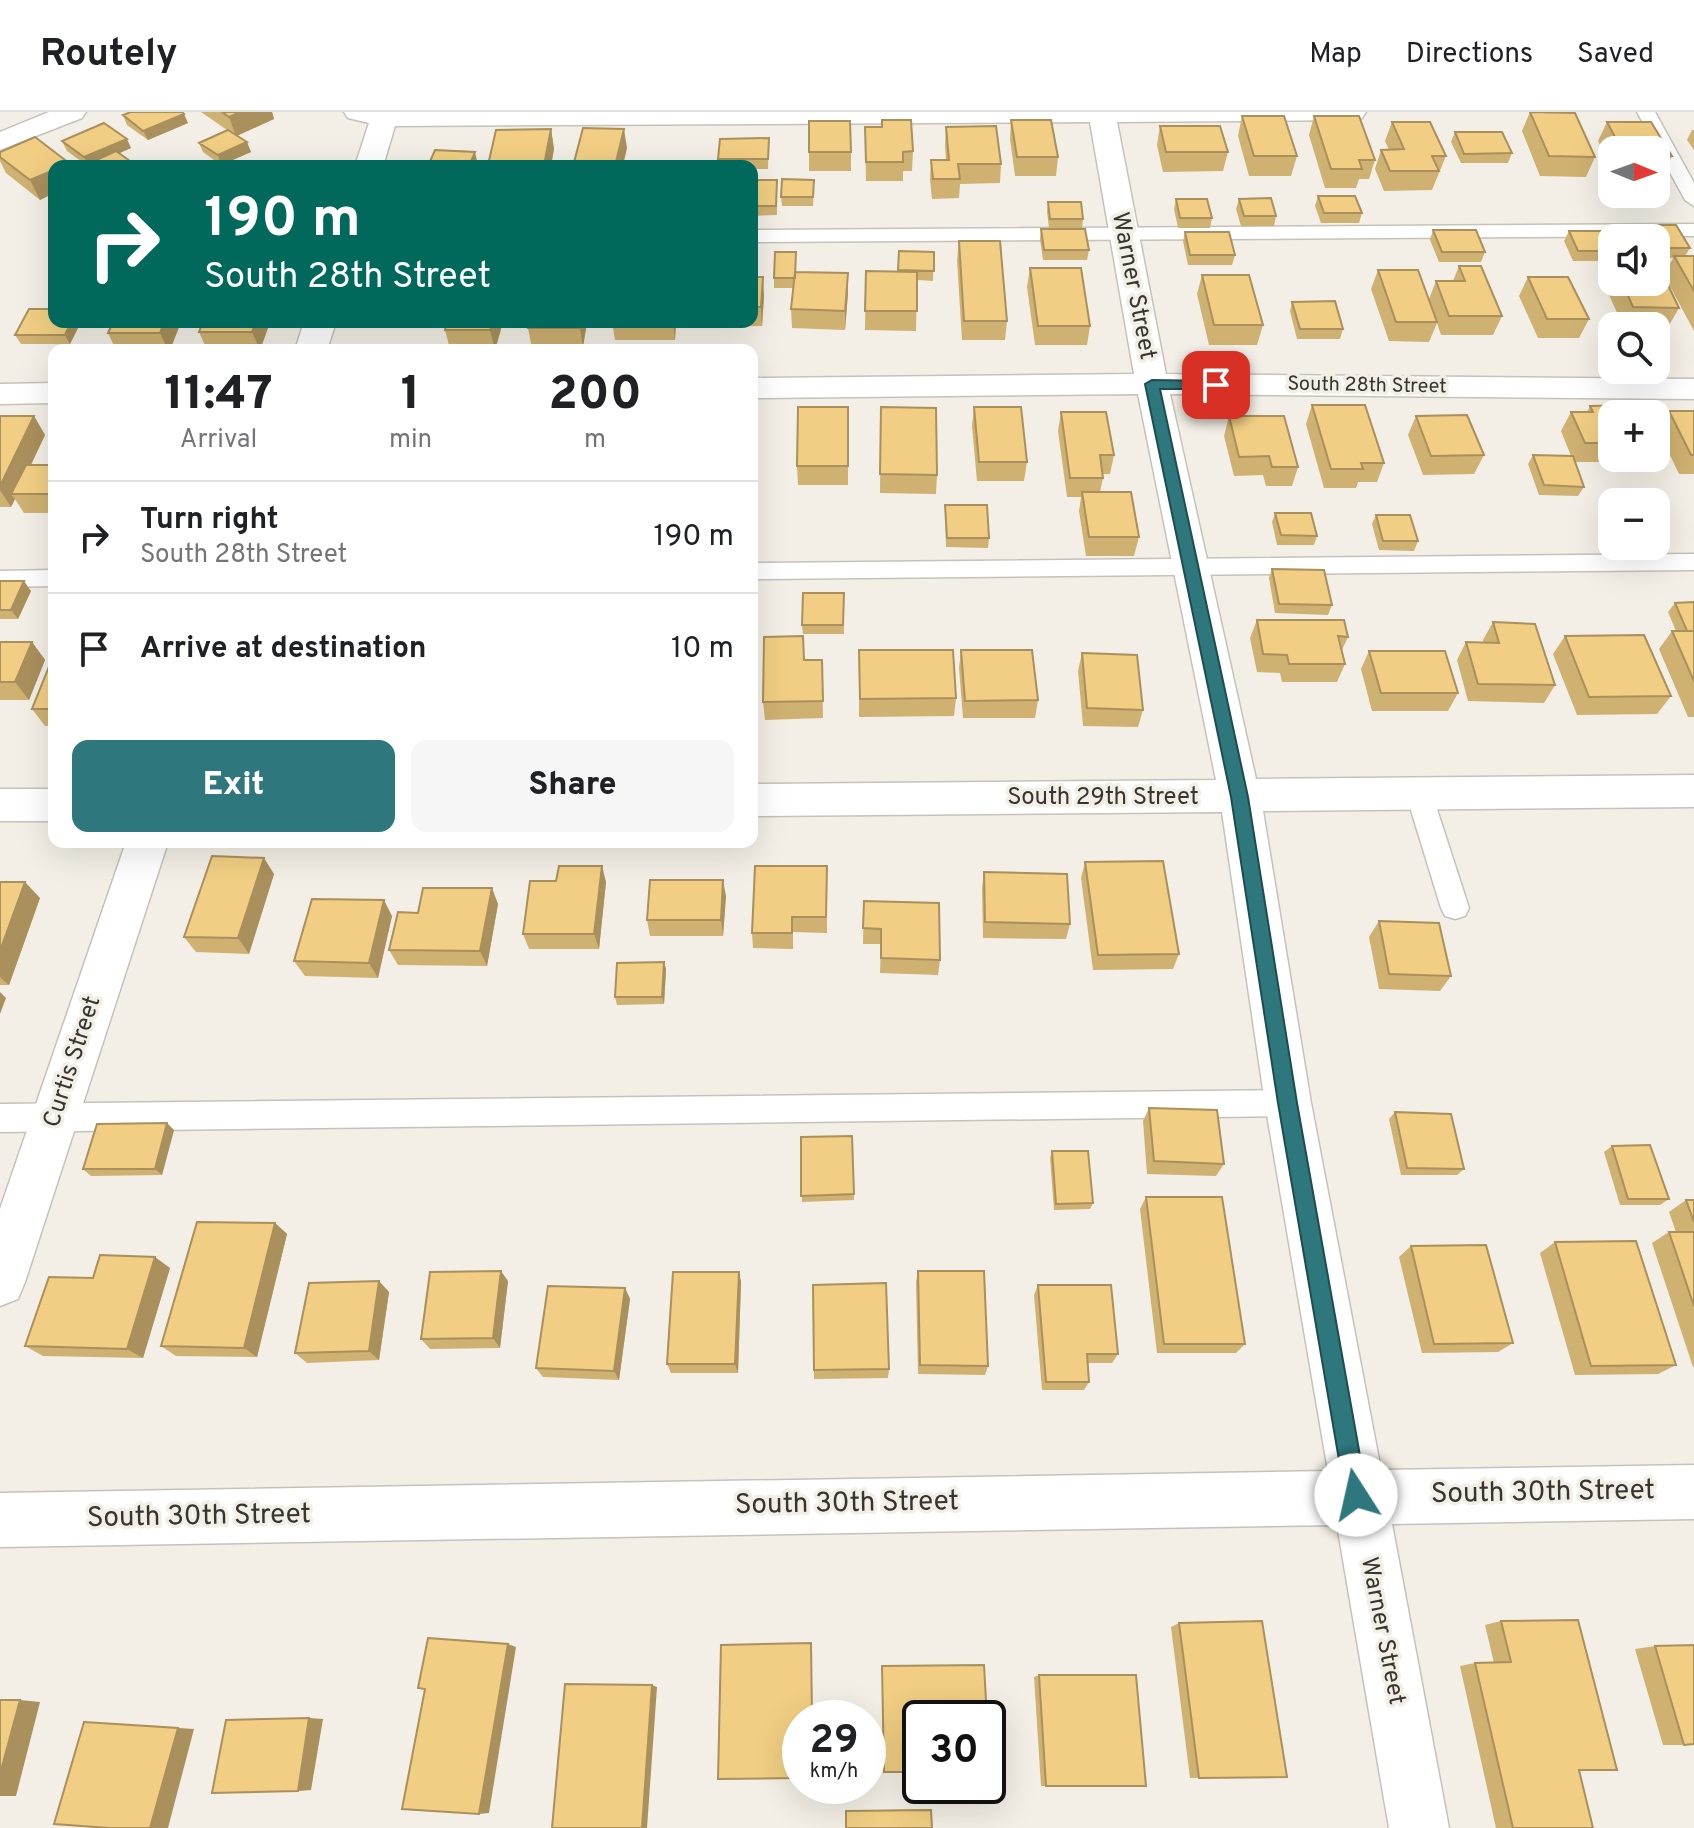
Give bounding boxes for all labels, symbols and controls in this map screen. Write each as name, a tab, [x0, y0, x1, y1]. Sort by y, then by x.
text: Routely	[40, 31, 178, 80]
text: Map	[1309, 37, 1362, 73]
text: Directions	[1406, 37, 1533, 73]
text: Saved	[1577, 37, 1654, 73]
north arrow	[1598, 136, 1670, 208]
map controls	[1598, 136, 1670, 560]
text: 190 m	[204, 186, 361, 256]
icon: right	[72, 192, 176, 296]
street label: Warner Street	[1104, 210, 1162, 362]
button: sound	[1598, 224, 1670, 296]
text: South 28th Street	[204, 255, 491, 301]
button: search	[1598, 312, 1670, 384]
pin	[1182, 351, 1250, 419]
icon: arrive	[1194, 363, 1238, 407]
text: 11:47	[164, 366, 273, 426]
text: 1	[401, 366, 420, 426]
text: 200	[548, 366, 642, 426]
street label: South 28th Street	[1287, 372, 1447, 400]
button: +	[1598, 400, 1670, 472]
text: Arrival	[180, 424, 257, 457]
text: min	[389, 424, 432, 457]
text: m	[584, 424, 606, 457]
button: −	[1598, 488, 1670, 560]
text: Turn right	[140, 502, 278, 539]
icon: right	[72, 515, 116, 559]
text: 190 m	[653, 519, 734, 556]
text: South 28th Street	[140, 539, 347, 572]
icon: arrive	[72, 627, 116, 671]
text: Arrive at destination	[140, 631, 426, 668]
text: 10 m	[671, 631, 734, 668]
button: Exit	[72, 740, 395, 832]
button: Share	[411, 740, 734, 832]
street label: South 29th Street	[1007, 783, 1199, 813]
street label: Curtis Street	[38, 992, 108, 1132]
position arrow	[1314, 1453, 1398, 1537]
street label: South 30th Street	[1431, 1473, 1655, 1513]
street label: South 30th Street	[735, 1484, 959, 1524]
street label: South 30th Street	[87, 1497, 311, 1537]
street label: Warner Street	[1353, 1555, 1411, 1707]
speed limit sign: 30	[902, 1700, 1006, 1804]
text: 29	[809, 1717, 859, 1767]
text: km/h	[810, 1759, 858, 1785]

